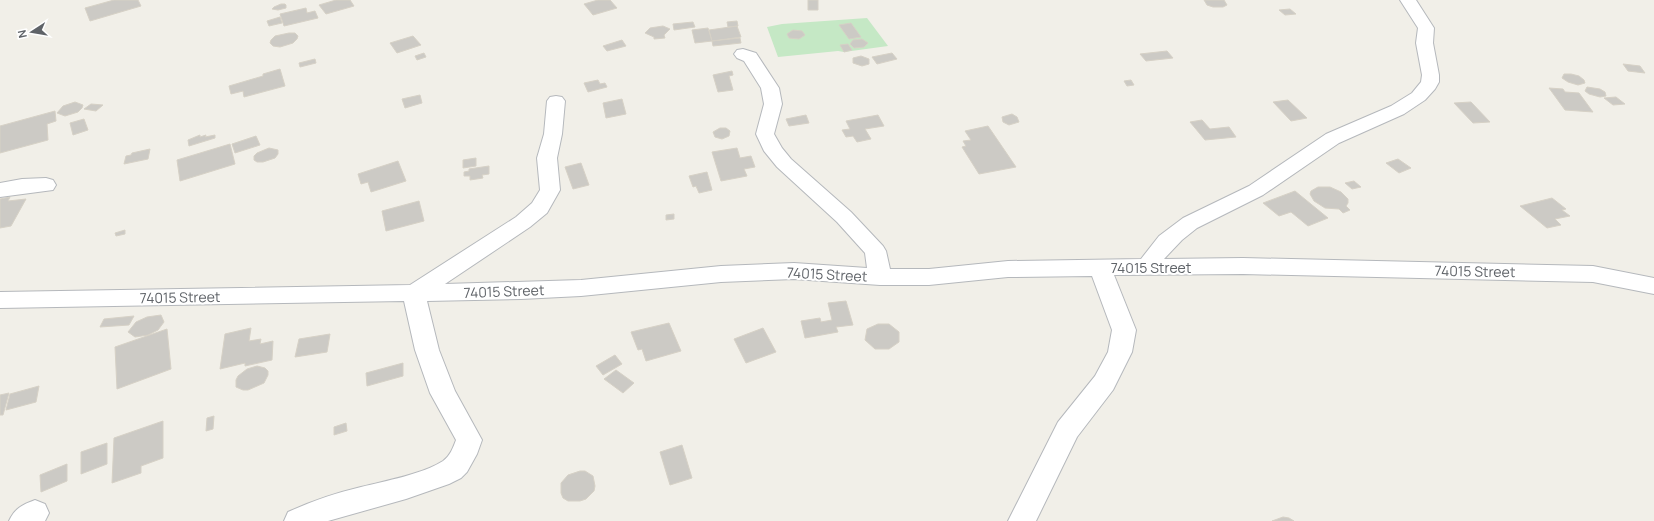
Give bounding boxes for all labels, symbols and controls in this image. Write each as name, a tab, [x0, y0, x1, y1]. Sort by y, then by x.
north arrow	[12, 12, 52, 52]
text: N	[14, 29, 30, 40]
street label: 74015 Street	[1111, 258, 1192, 277]
street label: 74015 Street	[1434, 261, 1516, 281]
street label: 74015 Street	[786, 262, 868, 286]
street label: 74015 Street	[463, 280, 545, 302]
street label: 74015 Street	[139, 287, 221, 307]

